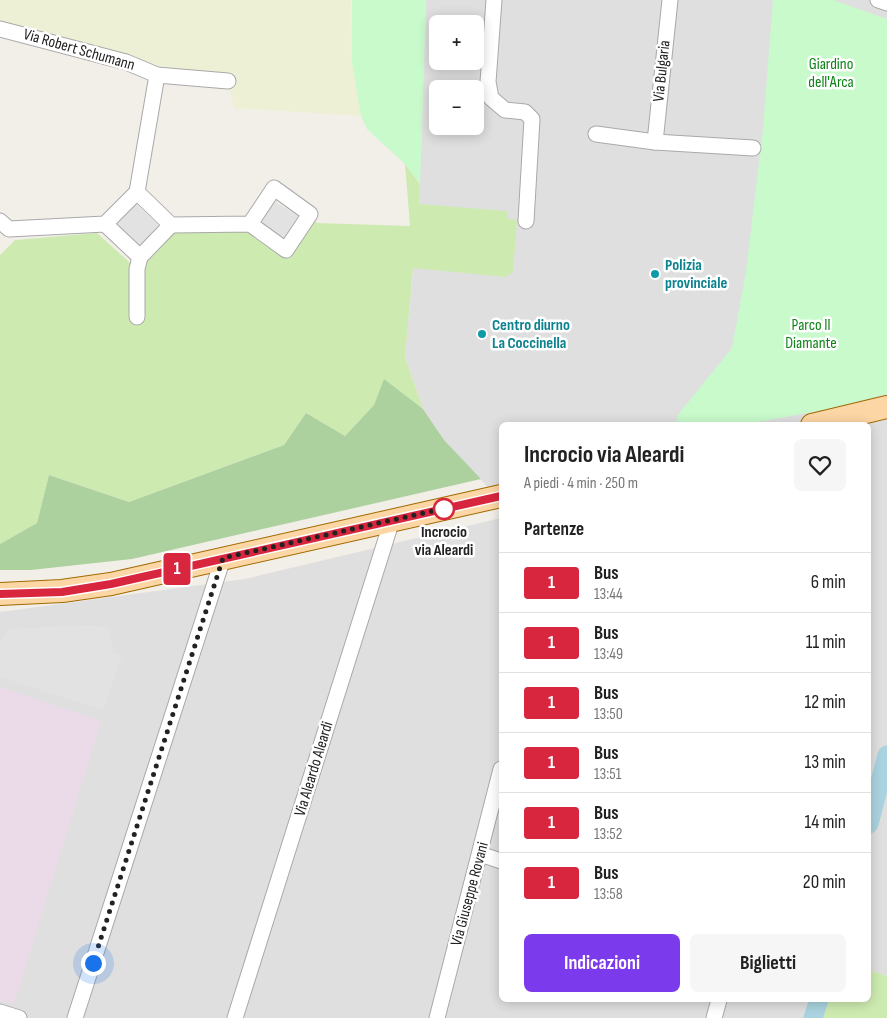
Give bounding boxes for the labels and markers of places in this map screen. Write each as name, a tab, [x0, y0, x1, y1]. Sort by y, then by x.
place label: Polizia provinciale	[665, 256, 727, 293]
marker: Polizia provinciale	[649, 268, 661, 280]
place label: Centro diurno La Coccinella	[492, 316, 570, 353]
marker: Centro diurno La Coccinella	[476, 328, 488, 340]
marker: Incrocio via Aleardi	[433, 498, 455, 520]
place label: Incrocio via Aleardi	[415, 523, 473, 560]

